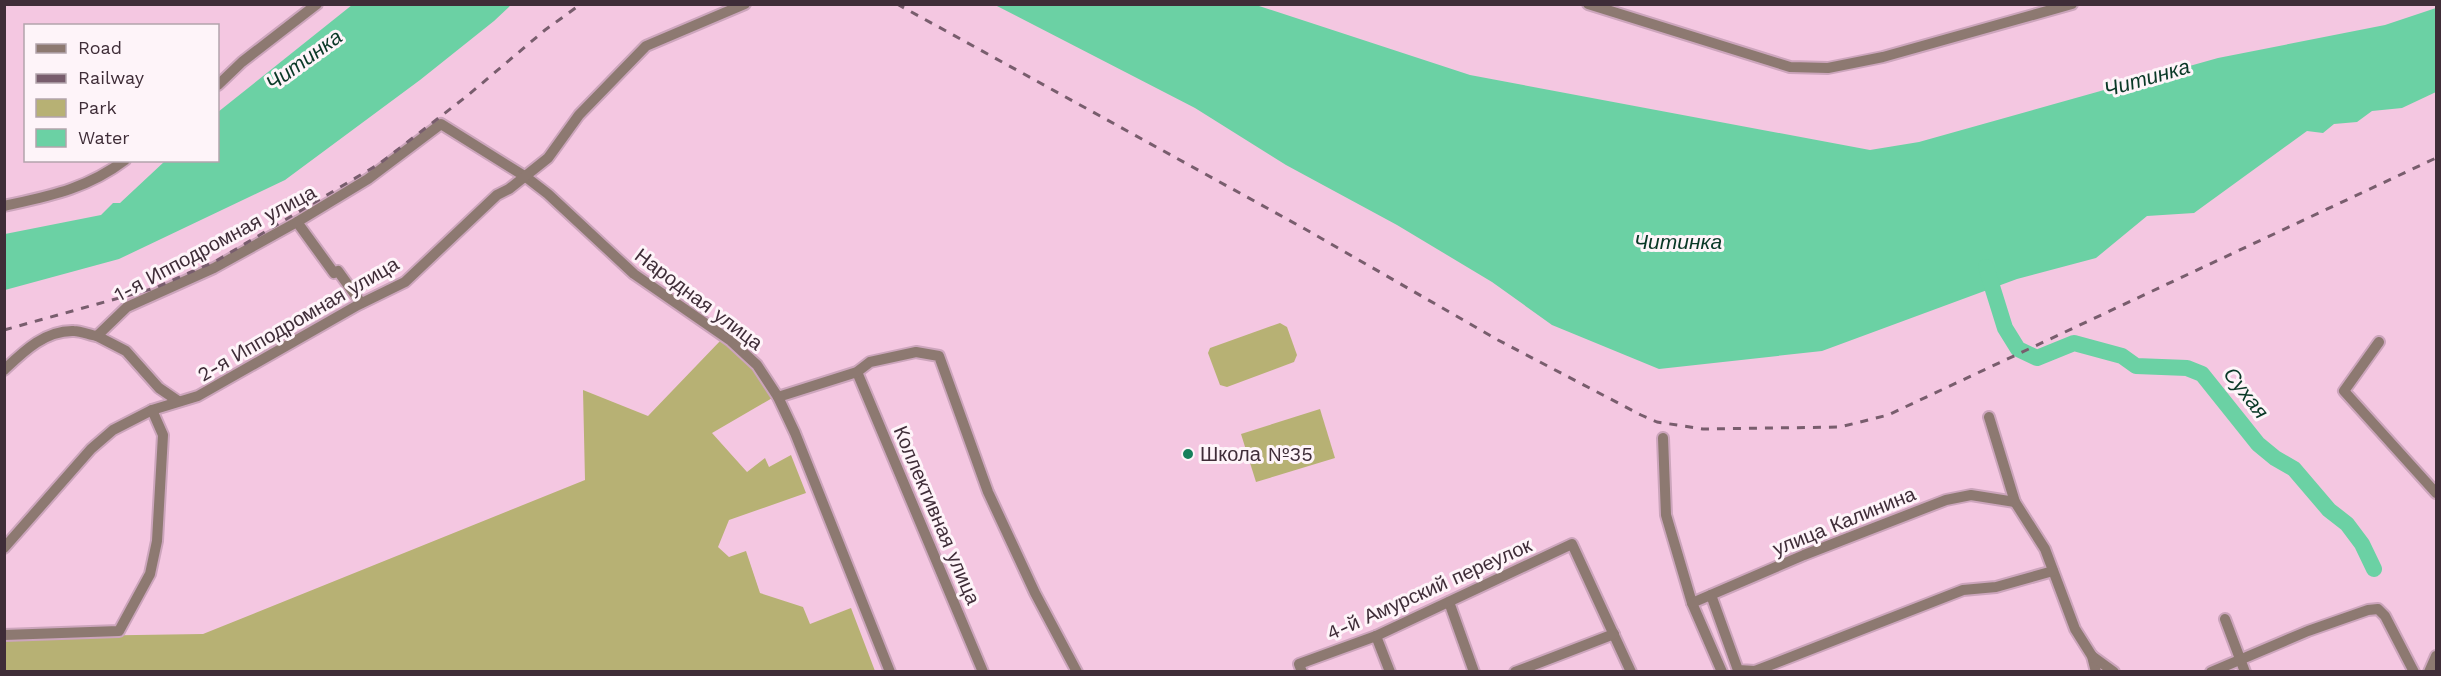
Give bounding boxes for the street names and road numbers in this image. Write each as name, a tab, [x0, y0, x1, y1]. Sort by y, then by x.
street label: 1-я Ипподромная улица	[110, 179, 321, 306]
street label: Народная улица	[630, 243, 768, 355]
street label: 2-я Ипподромная улица	[193, 251, 404, 386]
street label: Коллективная улица	[889, 422, 986, 609]
street label: улица Калинина	[1769, 481, 1920, 561]
street label: 4-й Амурский переулок	[1323, 533, 1535, 645]

